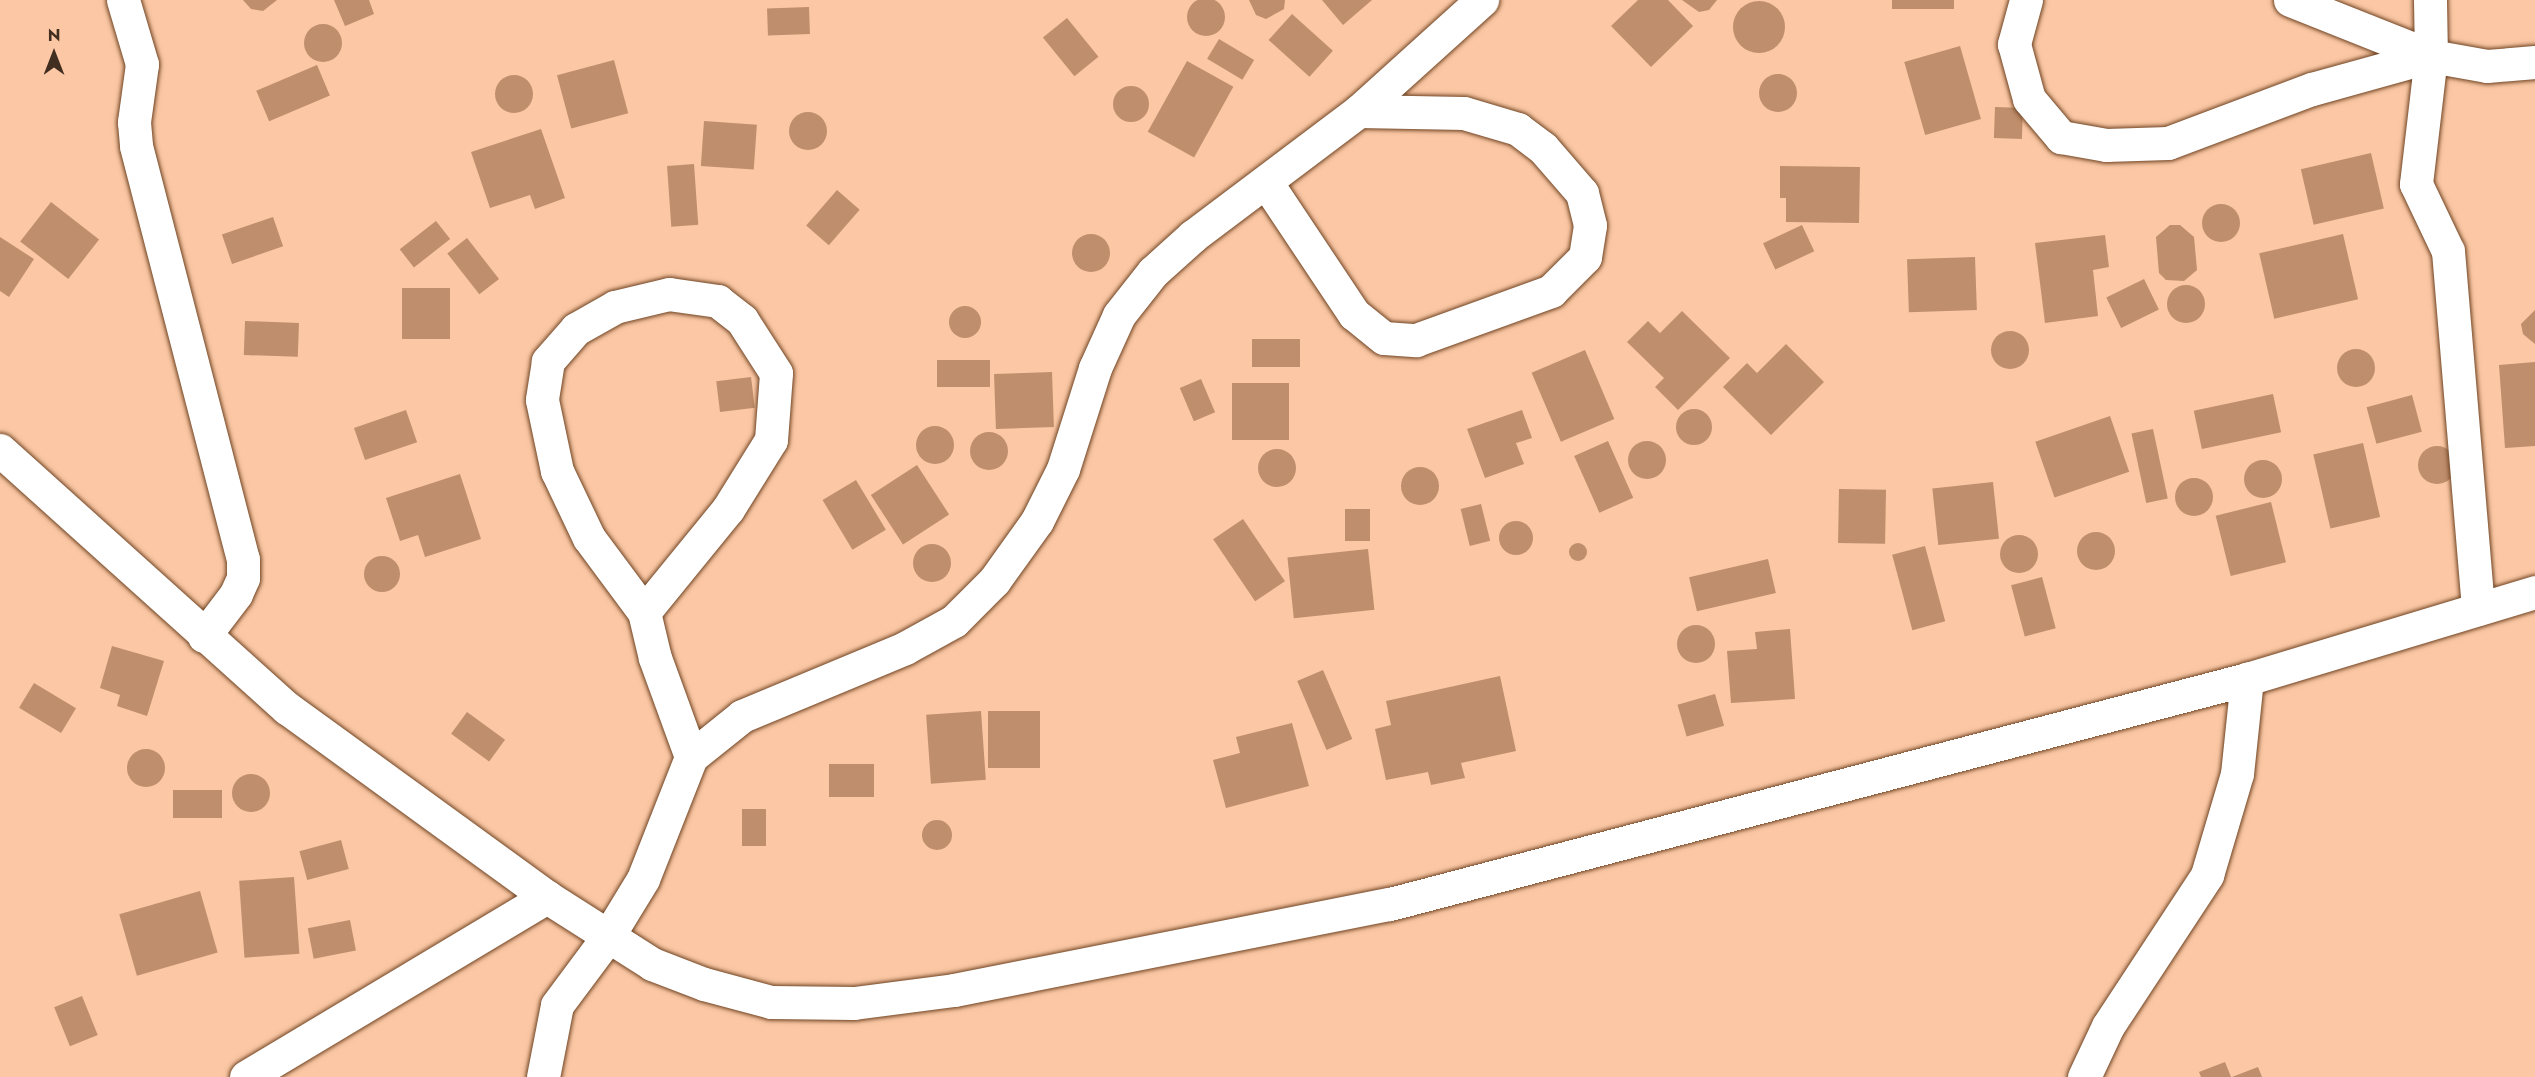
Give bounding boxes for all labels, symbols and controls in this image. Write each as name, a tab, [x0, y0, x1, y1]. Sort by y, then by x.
north arrow	[24, 24, 84, 84]
text: N	[48, 24, 60, 47]

